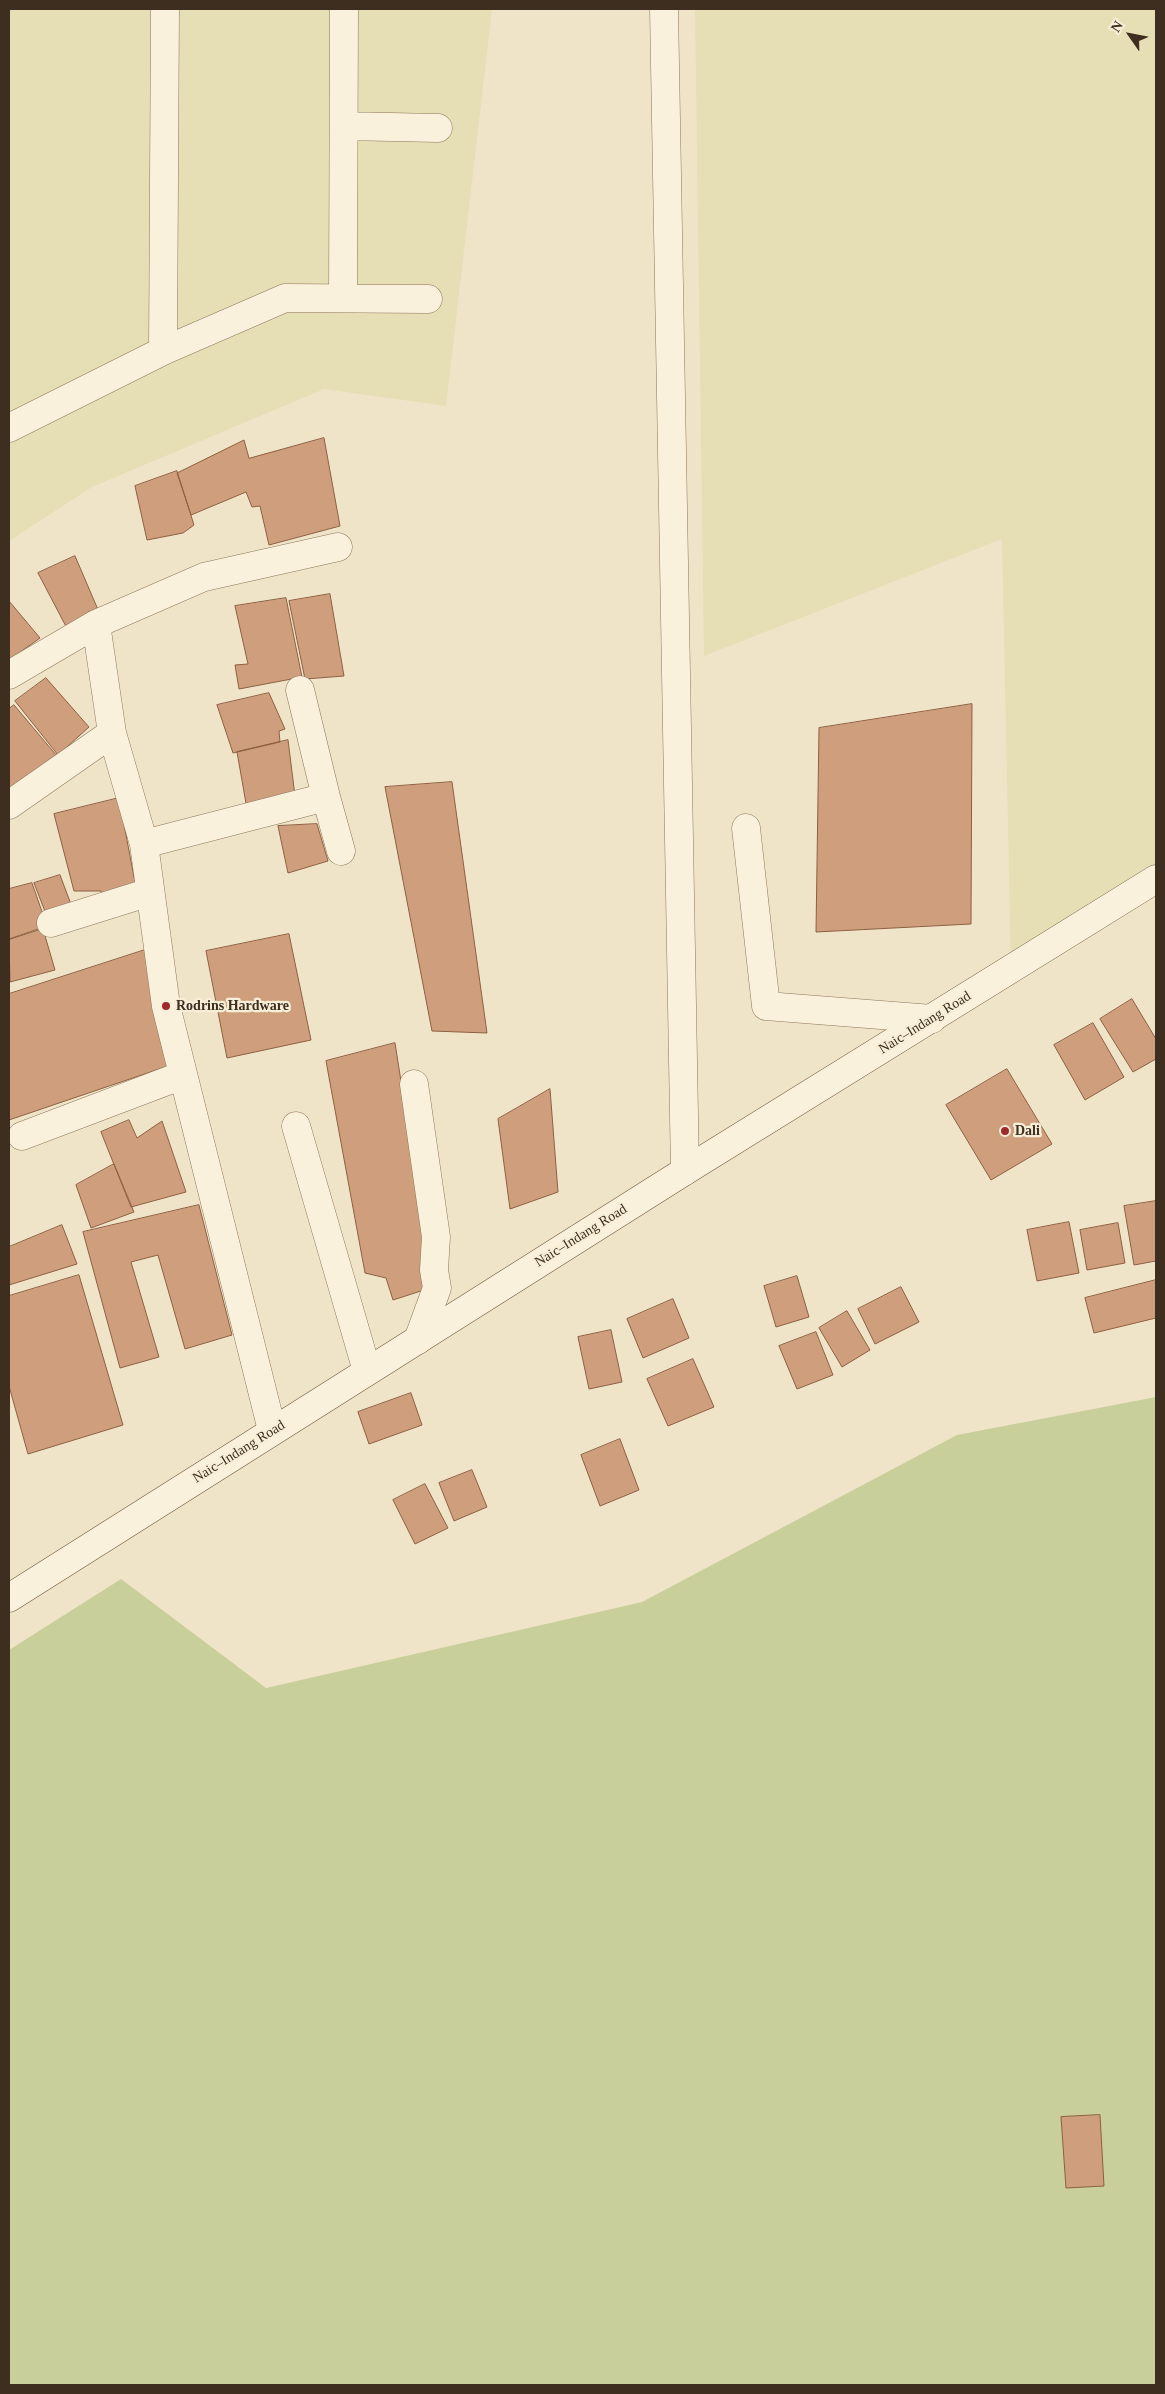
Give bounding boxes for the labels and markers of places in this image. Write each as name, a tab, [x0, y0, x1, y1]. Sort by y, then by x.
place label: Rodrins Hardware	[176, 998, 289, 1014]
marker: Rodrins Hardware	[160, 1000, 172, 1012]
place label: Dali	[1015, 1123, 1040, 1139]
marker: Dali	[999, 1125, 1011, 1137]

